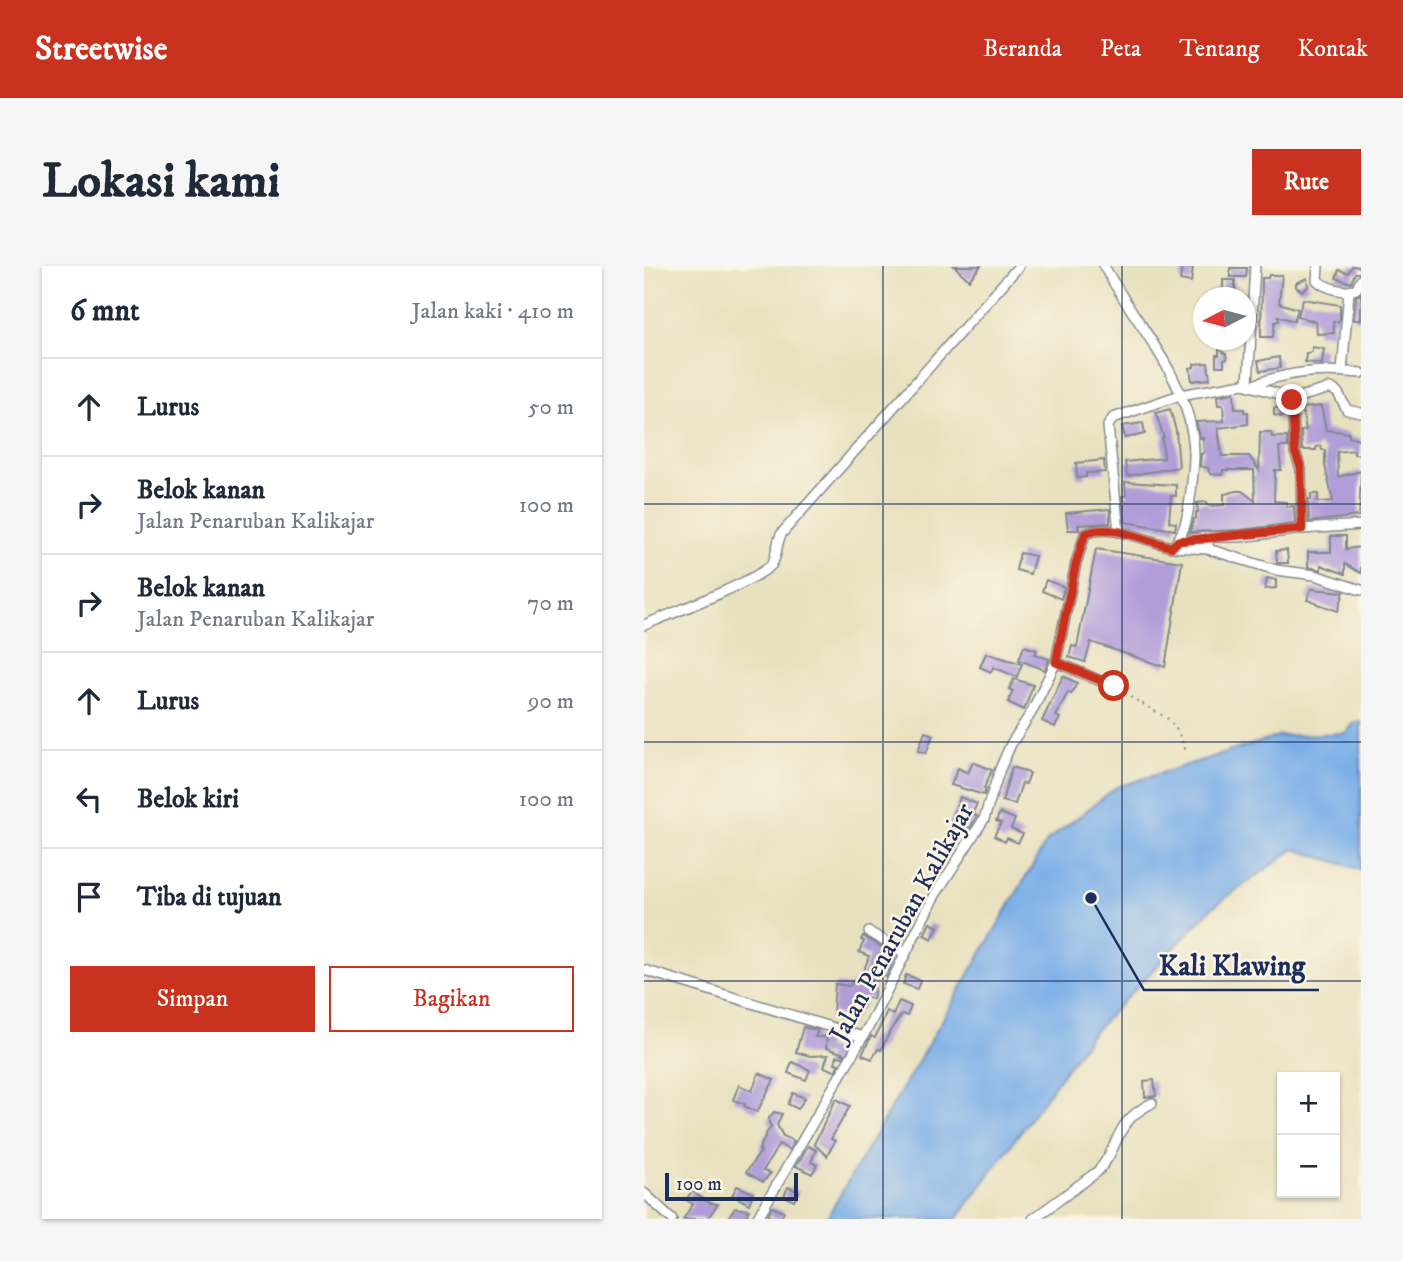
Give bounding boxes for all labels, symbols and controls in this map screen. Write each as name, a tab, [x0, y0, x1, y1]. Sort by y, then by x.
text: Streetwise	[35, 29, 167, 70]
text: Beranda	[983, 34, 1062, 64]
text: Peta	[1100, 34, 1141, 64]
text: Tentang	[1179, 34, 1260, 64]
text: Kontak	[1298, 34, 1368, 64]
button: Rute	[1252, 149, 1361, 215]
text: Lokasi kami	[42, 151, 280, 213]
north arrow	[1193, 287, 1256, 350]
text: 6 mnt	[70, 293, 140, 330]
text: Jalan kaki · 410 m	[412, 297, 574, 326]
route end	[1276, 384, 1307, 415]
icon: ahead	[70, 388, 108, 426]
text: Lurus	[137, 391, 199, 424]
text: 50 m	[528, 393, 574, 422]
text: Belok kanan	[137, 474, 265, 507]
icon: right	[70, 486, 108, 524]
text: 100 m	[519, 491, 574, 520]
text: Jalan Penaruban Kalikajar	[137, 507, 374, 536]
text: Belok kanan	[137, 572, 265, 605]
icon: right	[70, 584, 108, 622]
text: 70 m	[527, 589, 574, 618]
text: Jalan Penaruban Kalikajar	[137, 605, 374, 634]
route start	[1098, 670, 1129, 701]
icon: ahead	[70, 682, 108, 720]
text: Lurus	[137, 685, 199, 718]
text: 90 m	[528, 687, 574, 716]
icon: left	[70, 780, 108, 818]
text: Belok kiri	[137, 783, 239, 816]
text: 100 m	[519, 785, 574, 814]
street label: Jalan Penaruban Kalikajar	[822, 797, 982, 1050]
icon: arrive	[70, 878, 108, 916]
text: Tiba di tujuan	[137, 881, 282, 914]
callout: Kali Klawing	[1144, 941, 1319, 990]
text: Kali Klawing	[1159, 949, 1307, 984]
button: Simpan	[70, 966, 315, 1032]
button: Bagikan	[329, 966, 574, 1032]
map controls	[1277, 1072, 1340, 1198]
button: +	[1277, 1072, 1340, 1135]
button: −	[1277, 1135, 1340, 1198]
scale bar	[665, 1170, 798, 1202]
text: 100 m	[676, 1173, 722, 1196]

